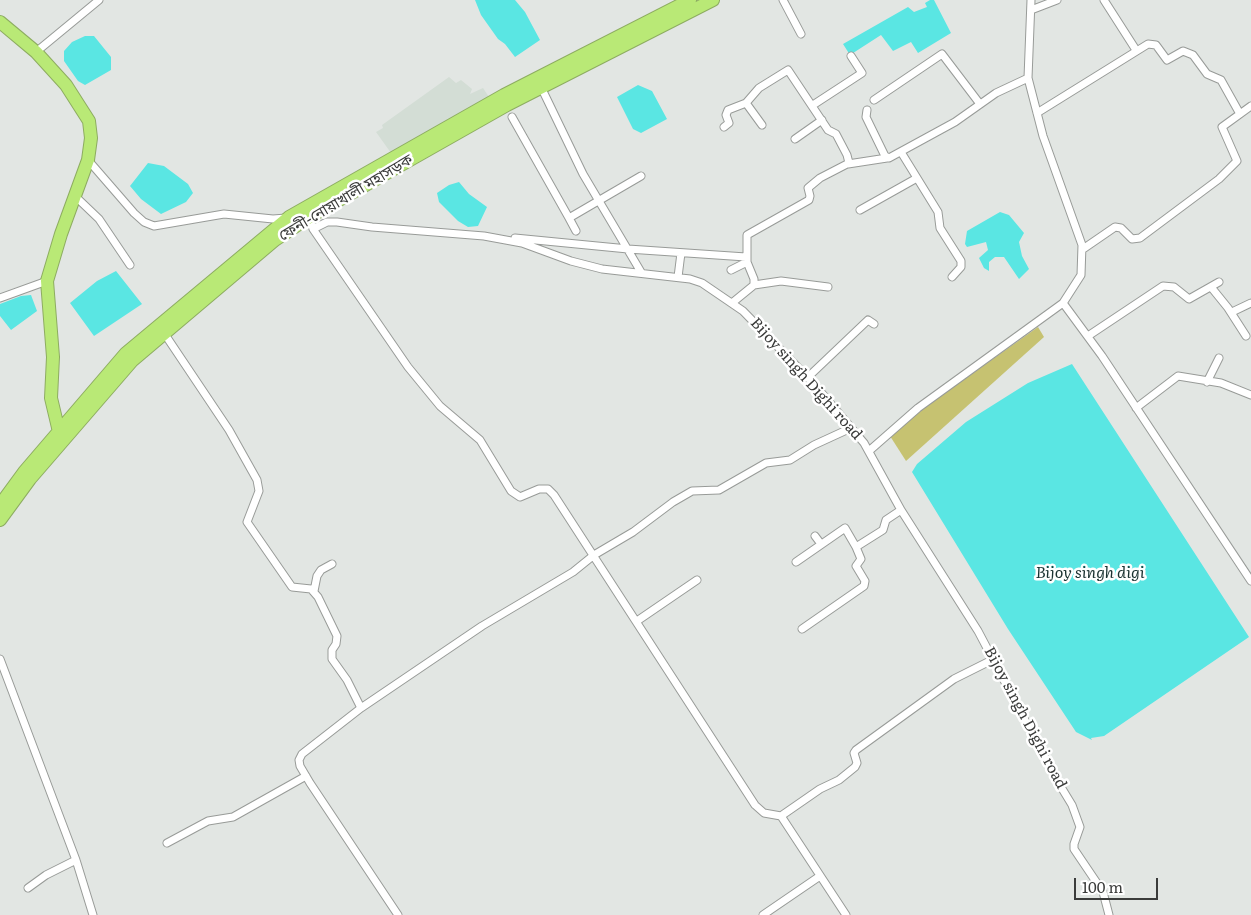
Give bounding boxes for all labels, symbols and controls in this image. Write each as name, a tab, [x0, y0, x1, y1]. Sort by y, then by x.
street label: ফেনী-নোয়াখালী মহাসড়ক	[276, 151, 416, 245]
street label: Bijoy singh Dighi road	[746, 314, 866, 444]
water label: Bijoy singh digi	[1035, 563, 1145, 583]
street label: Bijoy singh Dighi road	[980, 644, 1070, 792]
scale bar	[1076, 868, 1160, 900]
text: 100 m	[1082, 875, 1123, 898]

